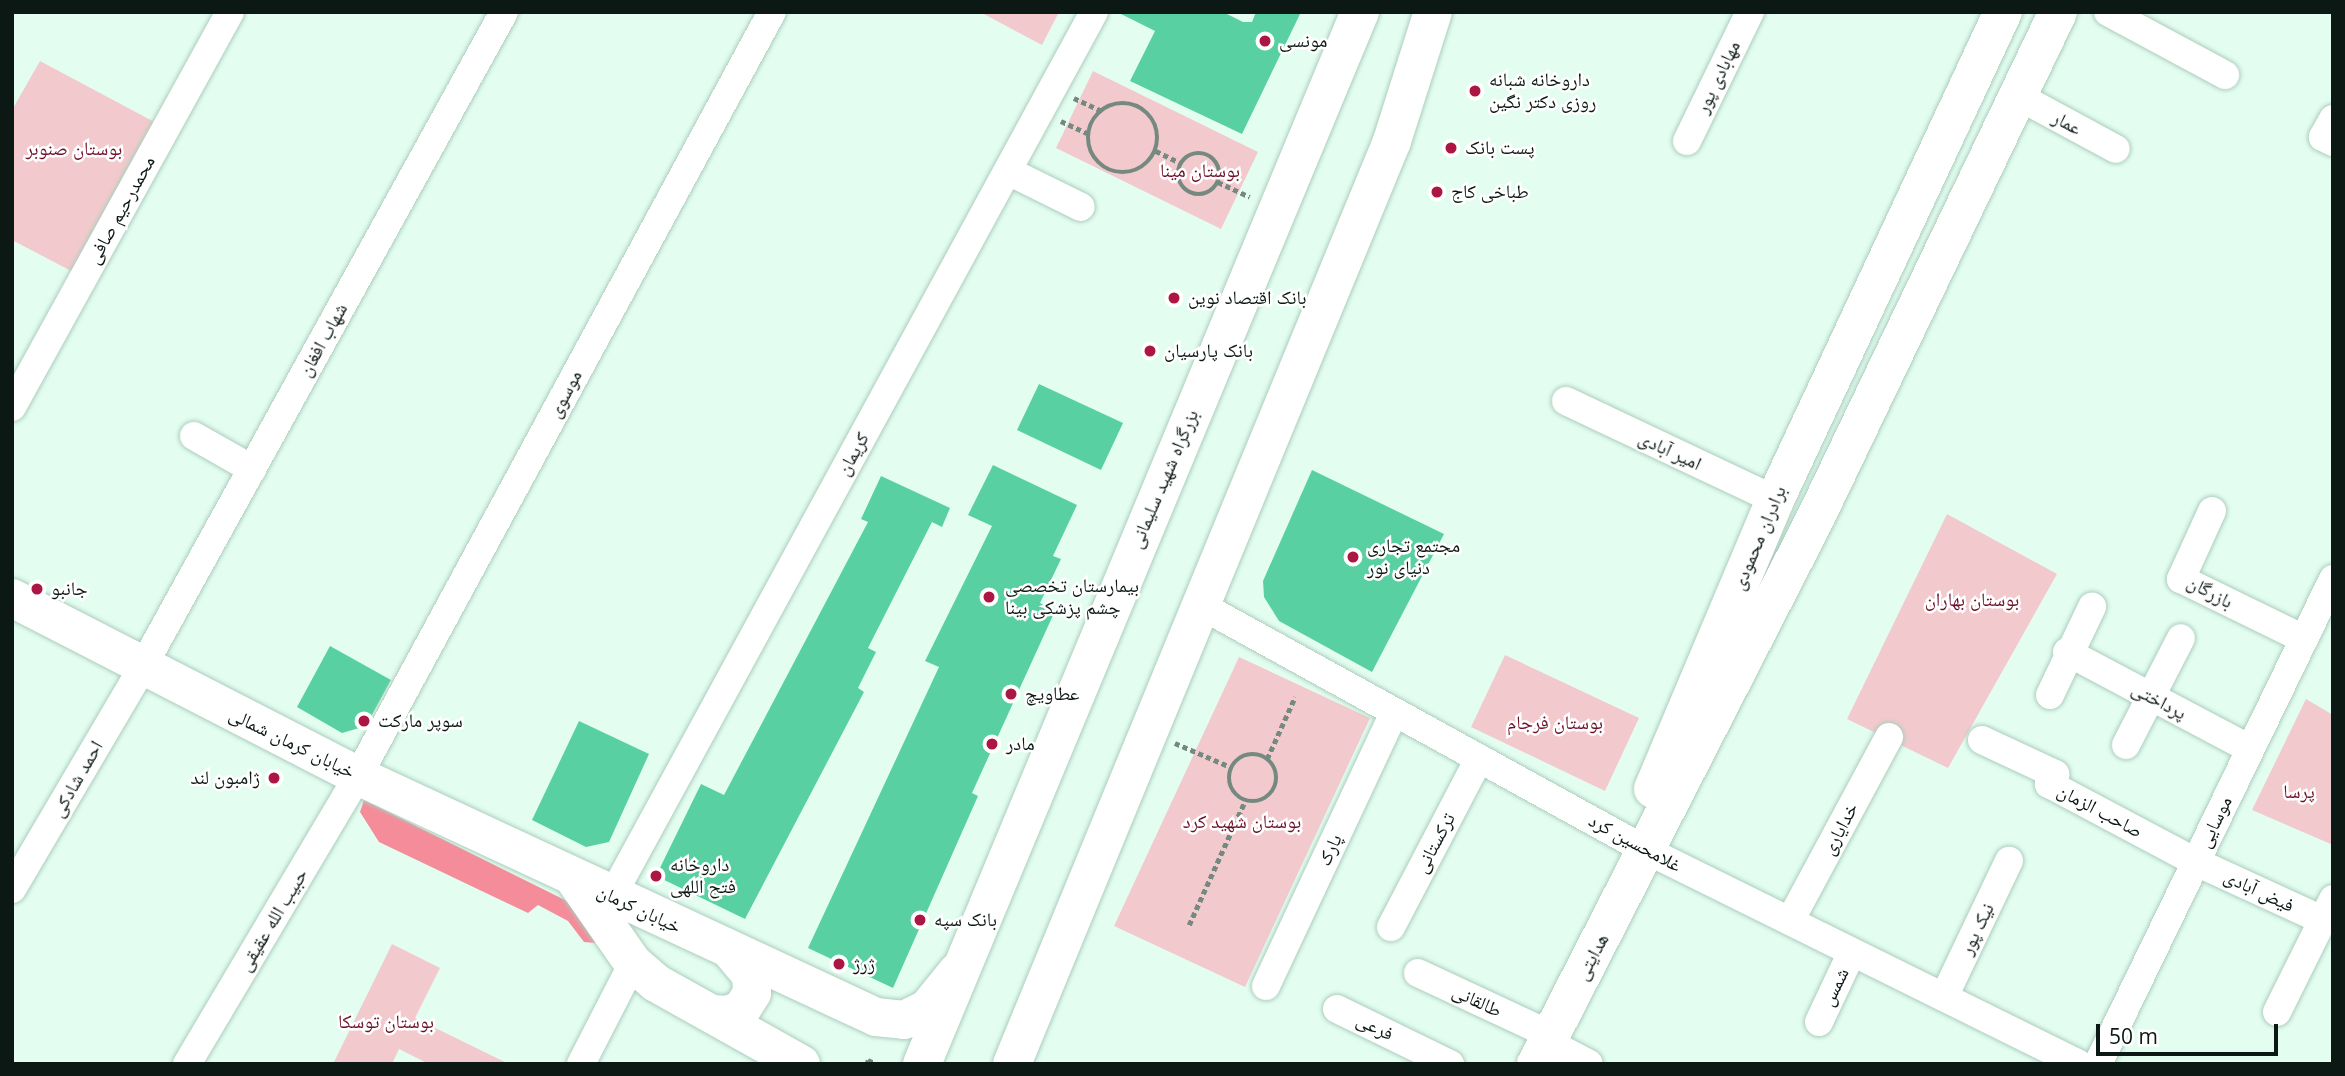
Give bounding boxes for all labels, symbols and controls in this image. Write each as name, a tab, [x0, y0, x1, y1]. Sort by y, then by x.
place label: مونسی	[1279, 30, 1327, 52]
marker: مونسی	[1257, 33, 1273, 49]
street label: مهابادی پور	[1691, 37, 1745, 117]
place label: داروخانه شبانه روزی دکتر نگین	[1489, 69, 1596, 113]
marker: داروخانه شبانه روزی دکتر نگین	[1467, 83, 1483, 99]
street label: عمار	[2049, 106, 2085, 140]
place label: پست بانک	[1465, 137, 1535, 159]
park label: بوستان صنوبر	[26, 138, 122, 160]
marker: پست بانک	[1443, 140, 1459, 156]
street label: محمدرحیم صافی	[82, 152, 160, 268]
park label: بوستان مینا	[1160, 160, 1240, 182]
place label: طباخی کاج	[1451, 181, 1529, 203]
marker: طباخی کاج	[1429, 184, 1445, 200]
place label: بانک اقتصاد نوین	[1188, 287, 1306, 309]
marker: بانک اقتصاد نوین	[1166, 290, 1182, 306]
street label: شهاب افغان	[294, 299, 352, 381]
place label: بانک پارسیان	[1164, 340, 1253, 362]
marker: بانک پارسیان	[1142, 343, 1158, 359]
street label: موسوی	[543, 366, 587, 422]
street label: بزرگراه شهید سلیمانی	[1125, 406, 1203, 552]
street label: امیر آبادی	[1635, 427, 1705, 475]
street label: کریمان	[832, 428, 874, 480]
street label: برادران محمودی	[1727, 483, 1791, 593]
place label: مجتمع تجاری دنیای نور	[1367, 535, 1460, 579]
marker: مجتمع تجاری دنیای نور	[1345, 549, 1361, 565]
street label: بازرگان	[2183, 571, 2237, 613]
place label: بیمارستان تخصصی چشم پزشکی بینا	[1005, 575, 1139, 619]
place label: جانبو	[51, 578, 88, 600]
marker: جانبو	[29, 581, 45, 597]
marker: بیمارستان تخصصی چشم پزشکی بینا	[979, 587, 999, 607]
park label: بوستان بهاران	[1925, 589, 2019, 611]
street label: پرداختی	[2128, 677, 2190, 725]
place label: عطاویچ	[1025, 683, 1079, 705]
marker: عطاویچ	[1003, 686, 1019, 702]
street label: خیابان کرمان شمالی	[225, 703, 359, 783]
place label: سوپر مارکت	[378, 710, 463, 732]
park label: بوستان فرجام	[1507, 712, 1603, 734]
marker: سوپر مارکت	[356, 713, 372, 729]
place label: مادر	[1006, 733, 1035, 755]
marker: مادر	[984, 736, 1000, 752]
street label: احمد شادکی	[46, 737, 108, 821]
place label: ژامبون لند	[190, 767, 260, 789]
marker: ژامبون لند	[266, 770, 282, 786]
street label: صاحب الزمان	[2054, 779, 2146, 843]
park label: پرسا	[2283, 781, 2315, 803]
street label: موسایی	[2193, 793, 2237, 851]
street label: خدایاری	[1817, 799, 1863, 859]
street label: ترکستانی	[1410, 809, 1460, 877]
street label: غلامحسین کرد	[1585, 809, 1685, 877]
park label: بوستان شهید کرد	[1183, 811, 1301, 833]
street label: پارک	[1313, 831, 1347, 869]
place label: داروخانه فتح اللهی	[670, 854, 736, 898]
street label: حبیب الله عقیقی	[233, 864, 313, 976]
street label: فیض آبادی	[2220, 865, 2298, 917]
marker: داروخانه فتح اللهی	[648, 868, 664, 884]
street label: خیابان کرمان	[593, 880, 685, 938]
street label: نیک پور	[1955, 900, 1999, 958]
place label: بانک سپه	[934, 909, 997, 931]
marker: بانک سپه	[912, 912, 928, 928]
street label: هدایتی	[1570, 930, 1614, 984]
place label: ژرژ	[853, 953, 875, 975]
marker: ژرژ	[831, 956, 847, 972]
street label: شمس	[1816, 964, 1854, 1010]
street label: طالقانی	[1449, 980, 1505, 1022]
street label: فرعی	[1353, 1008, 1397, 1046]
scale bar	[2100, 1010, 2282, 1054]
park label: بوستان توسکا	[338, 1011, 434, 1033]
text: 50 m	[2109, 1022, 2158, 1050]

